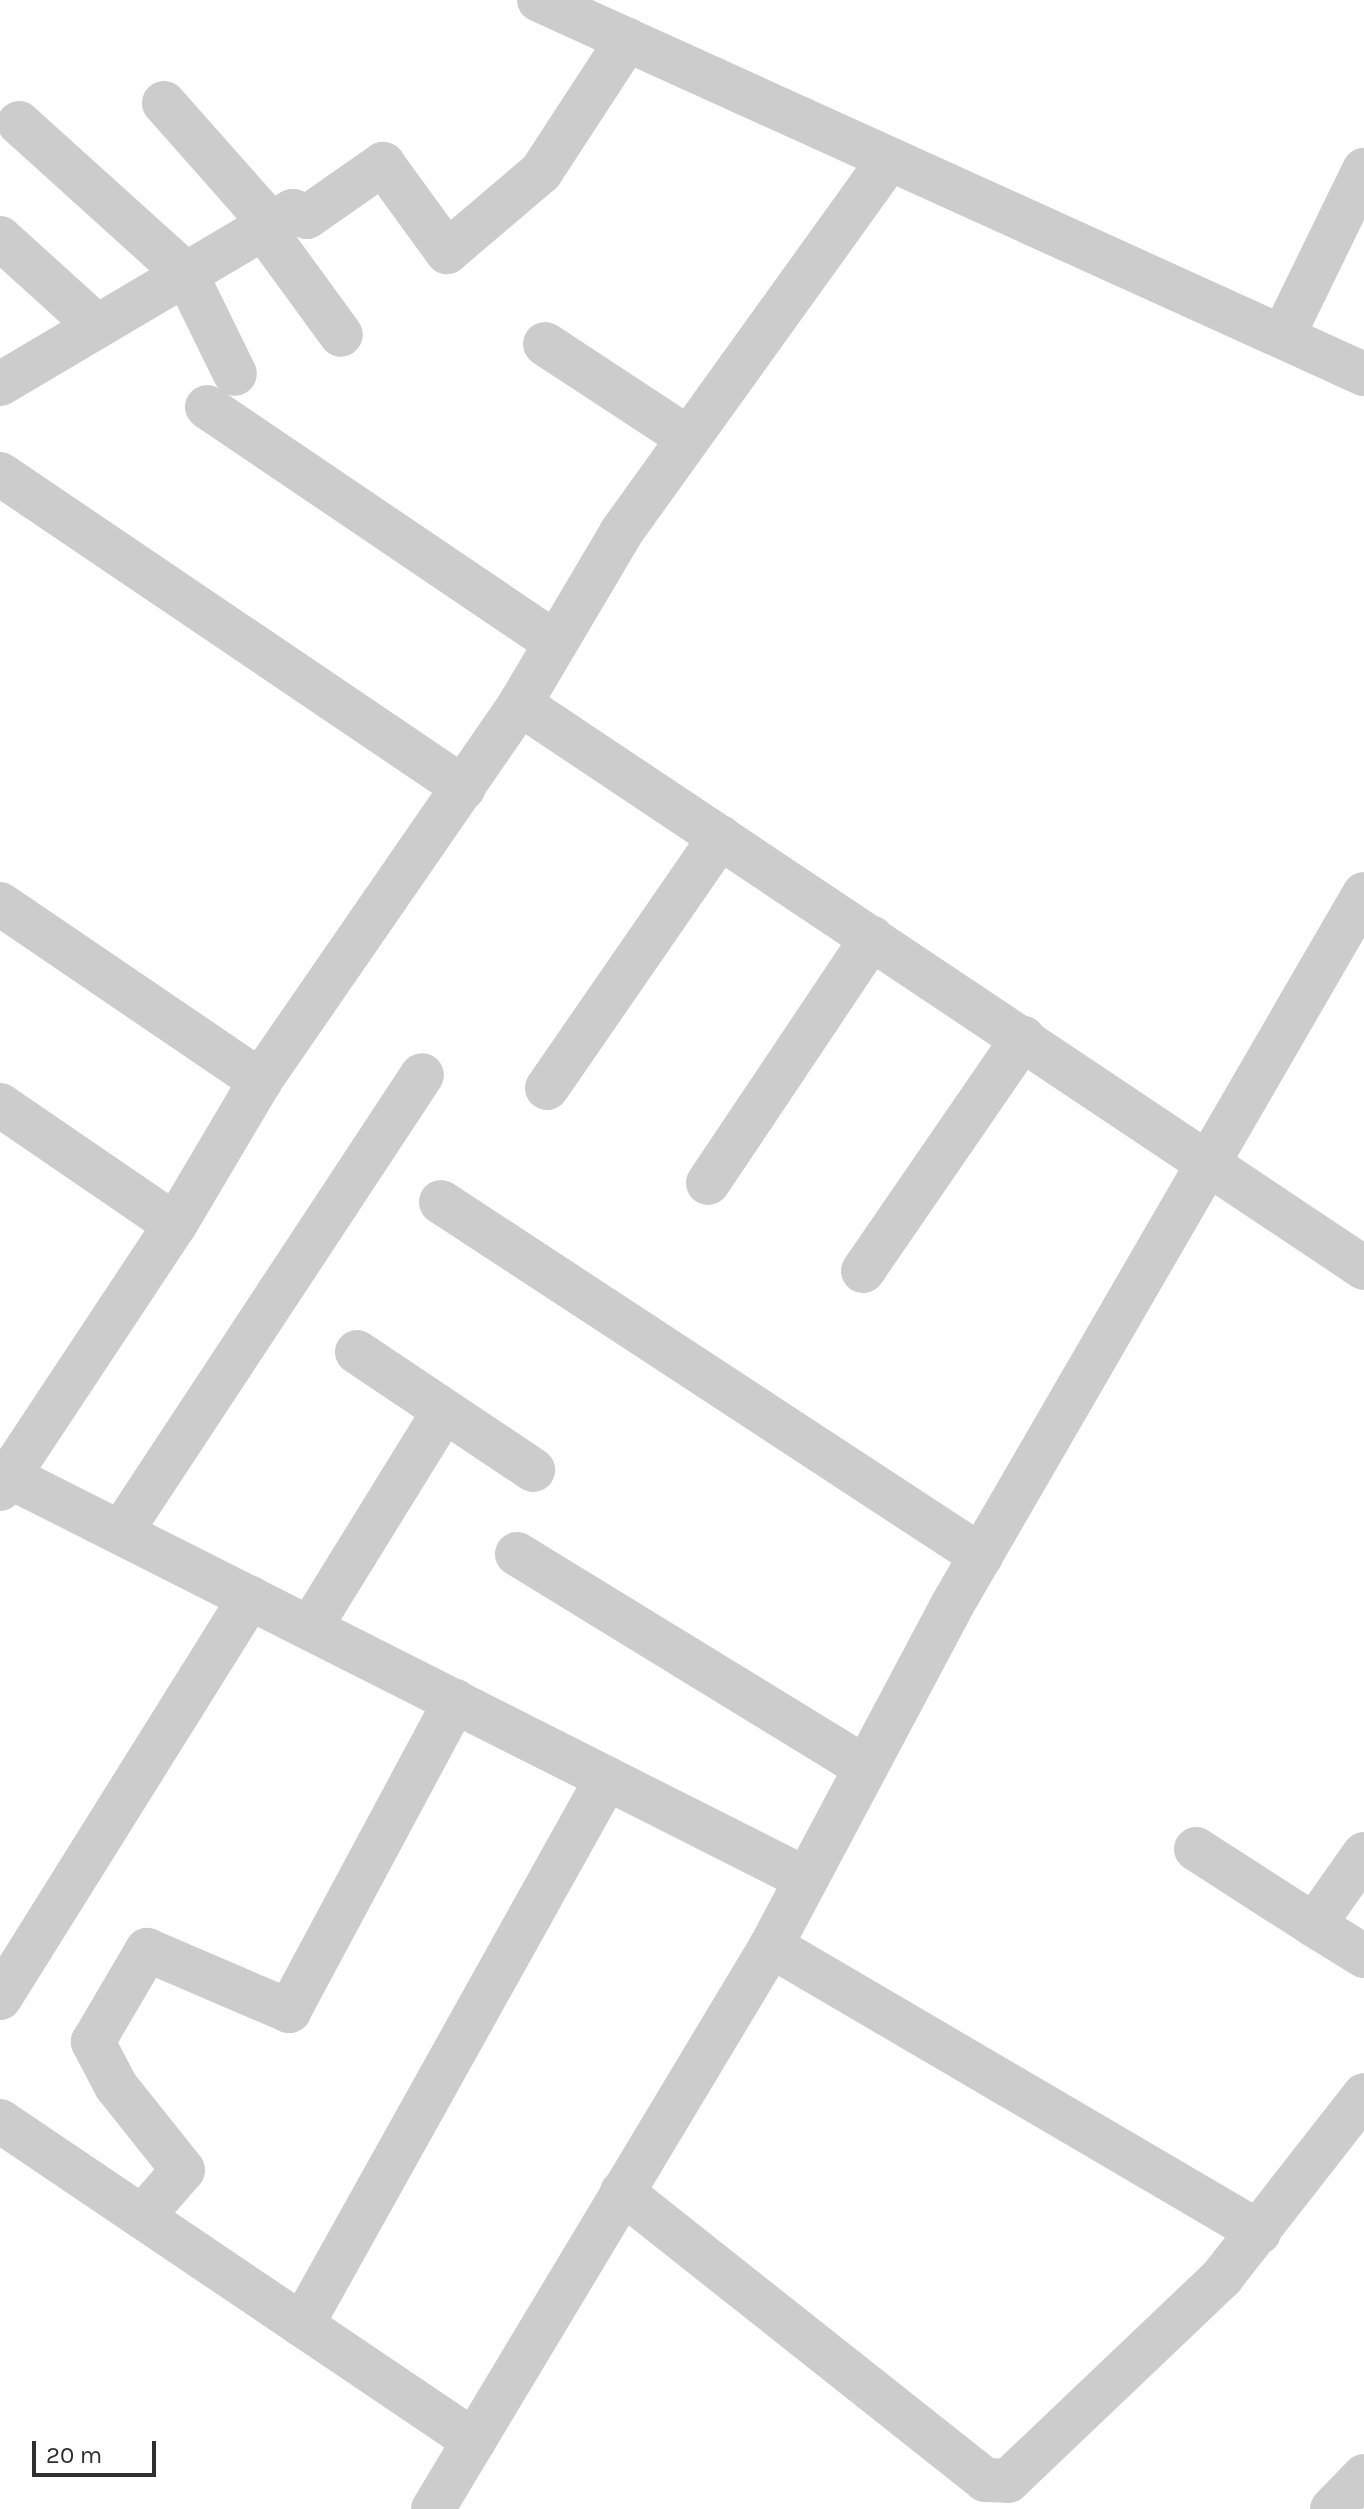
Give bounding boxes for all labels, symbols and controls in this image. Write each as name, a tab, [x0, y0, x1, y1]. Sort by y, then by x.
scale bar	[36, 2425, 160, 2475]
text: 20 m	[46, 2441, 102, 2469]

